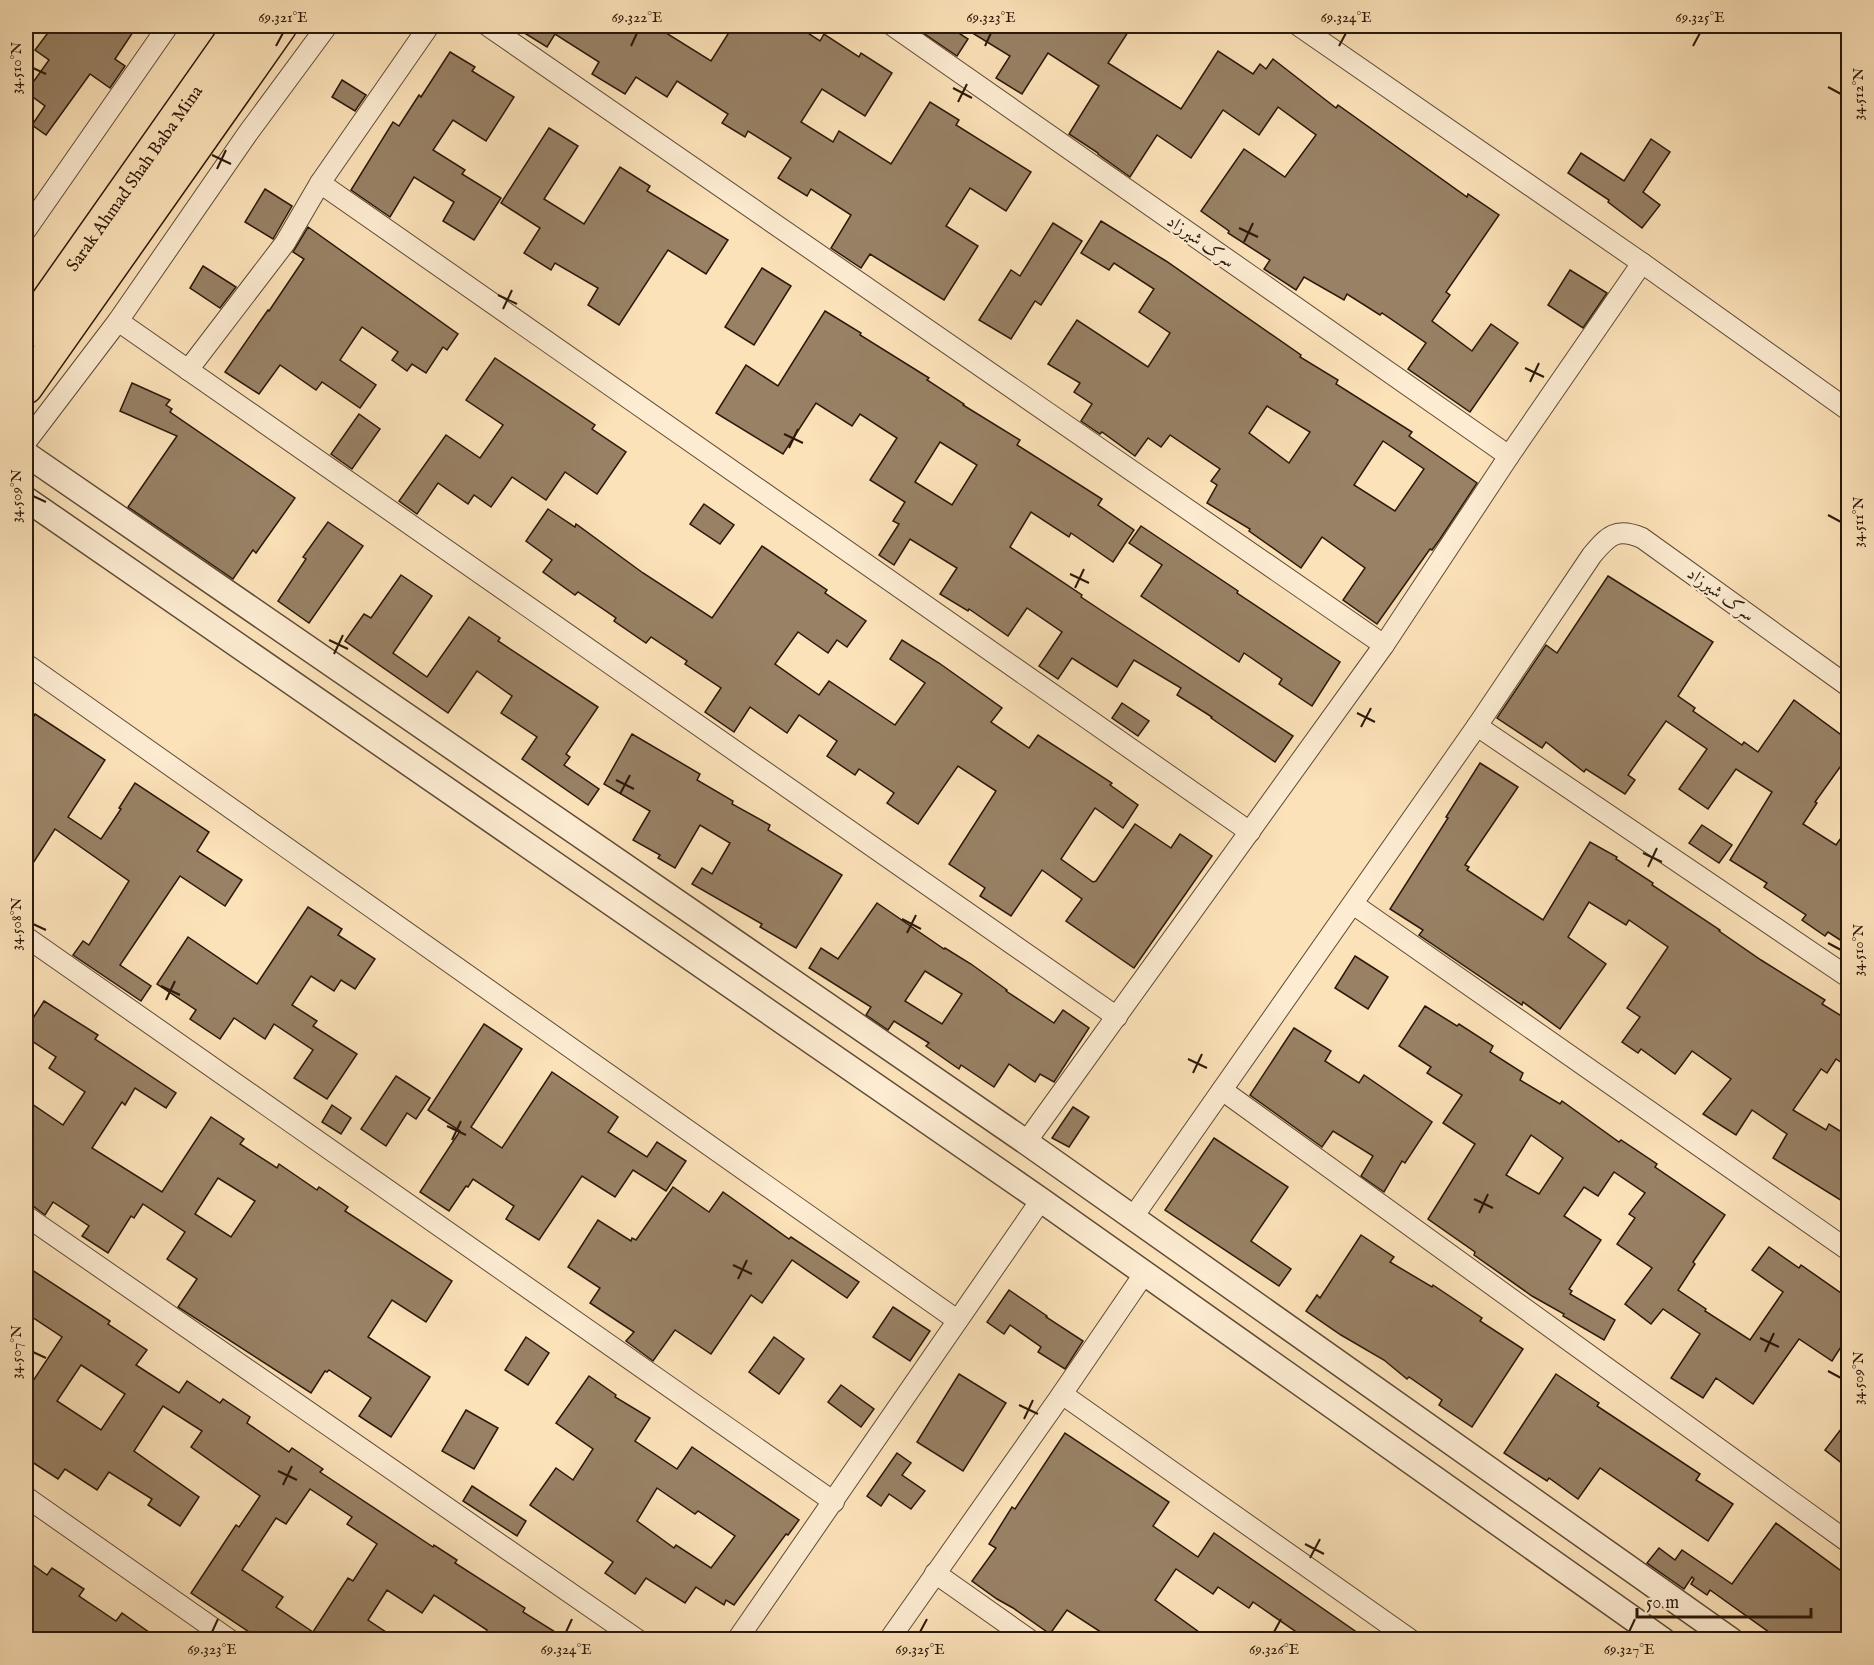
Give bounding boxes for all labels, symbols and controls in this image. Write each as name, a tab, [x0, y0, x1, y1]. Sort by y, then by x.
text: 69.321°E	[258, 8, 308, 27]
text: 69.322°E	[612, 8, 662, 27]
text: 69.323°E	[966, 8, 1016, 27]
text: 69.324°E	[1320, 8, 1372, 27]
text: 69.325°E	[1675, 8, 1725, 27]
text: 34.510°N	[7, 42, 26, 94]
text: 34.512°N	[1849, 68, 1868, 120]
street label: Sarak Ahmad Shah Baba Mina	[62, 81, 209, 277]
street label: سرک شیرزاد	[1161, 210, 1239, 274]
text: 34.509°N	[7, 469, 26, 523]
text: 34.511°N	[1849, 497, 1868, 547]
street label: سرک شیرزاد	[1682, 563, 1759, 628]
text: 34.508°N	[7, 898, 26, 950]
text: 34.510°N	[1849, 924, 1868, 976]
text: 34.507°N	[7, 1325, 26, 1379]
text: 34.509°N	[1849, 1351, 1868, 1405]
scale bar	[1637, 1581, 1811, 1619]
text: 50 m	[1646, 1592, 1679, 1615]
text: 69.323°E	[187, 1640, 237, 1659]
text: 69.324°E	[540, 1640, 592, 1659]
text: 69.325°E	[895, 1640, 945, 1659]
text: 69.326°E	[1249, 1640, 1299, 1659]
text: 69.327°E	[1604, 1640, 1654, 1659]

